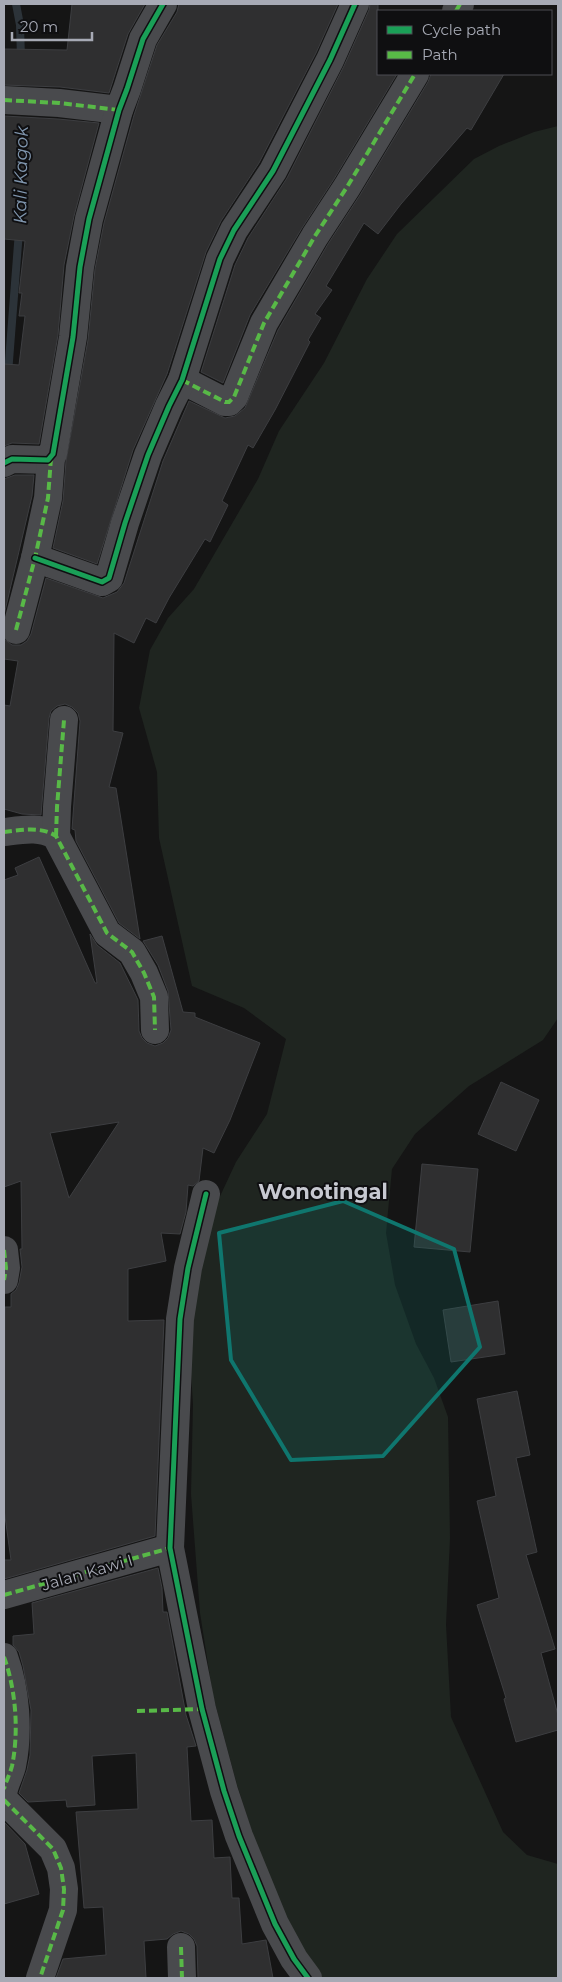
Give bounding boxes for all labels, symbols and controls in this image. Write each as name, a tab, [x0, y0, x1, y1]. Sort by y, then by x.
scale bar	[12, 10, 92, 42]
legend	[377, 10, 552, 75]
text: 20 m	[20, 17, 58, 36]
text: Cycle path	[422, 20, 501, 39]
text: Path	[422, 45, 458, 64]
water label: Kali Kagok	[9, 125, 33, 224]
district label: Wonotingal	[258, 1179, 388, 1204]
street label: Jalan Kawi I	[38, 1550, 135, 1595]

